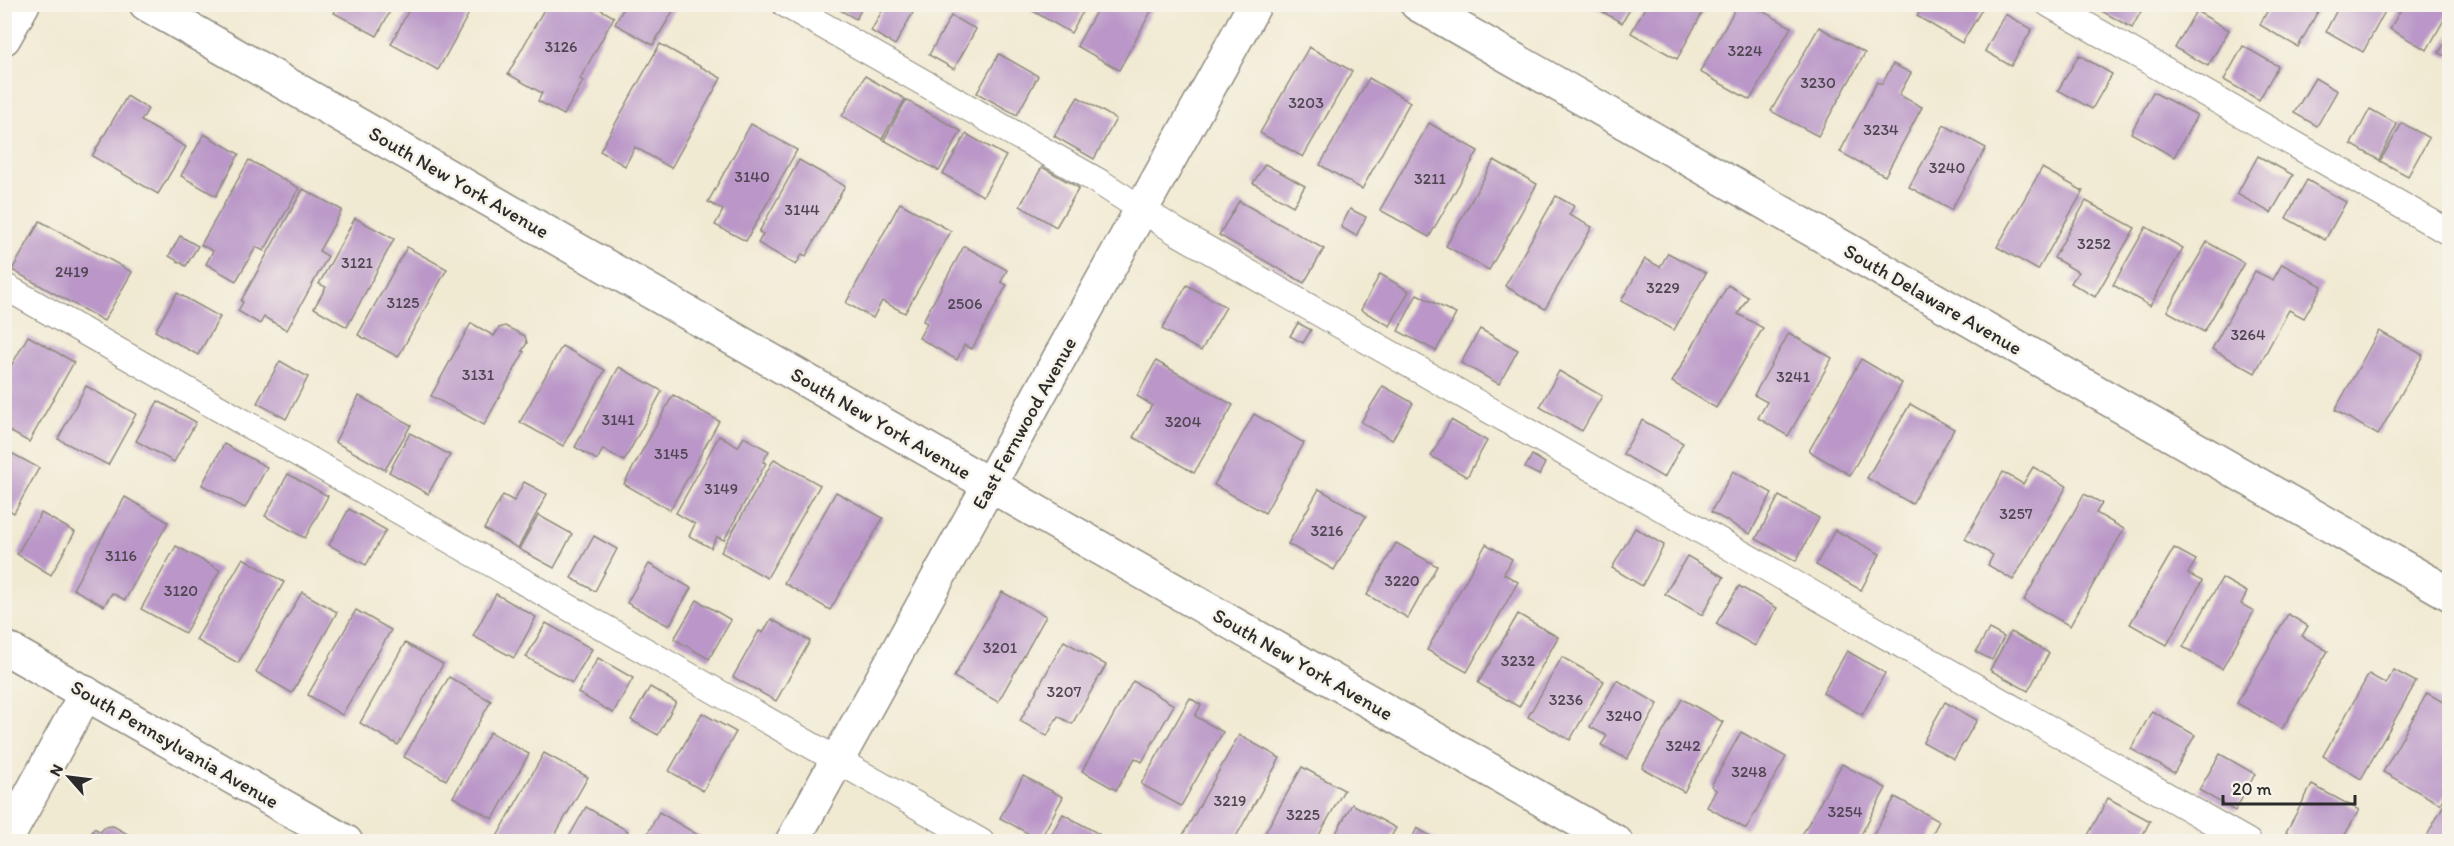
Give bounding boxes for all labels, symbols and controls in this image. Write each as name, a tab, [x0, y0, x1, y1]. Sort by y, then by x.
house number: 3126	[544, 37, 578, 56]
house number: 3224	[1727, 41, 1763, 60]
house number: 3230	[1800, 73, 1836, 92]
house number: 3203	[1288, 93, 1324, 112]
house number: 3234	[1863, 120, 1899, 139]
street label: South New York Avenue	[365, 121, 553, 243]
house number: 3240	[1929, 158, 1965, 177]
house number: 3140	[734, 167, 770, 186]
house number: 3211	[1414, 169, 1447, 188]
house number: 3144	[784, 200, 820, 219]
house number: 3252	[2077, 234, 2112, 253]
street label: South Delaware Avenue	[1840, 238, 2026, 360]
house number: 3121	[341, 253, 374, 272]
house number: 2419	[55, 262, 89, 281]
house number: 3229	[1646, 278, 1680, 297]
house number: 3125	[387, 293, 419, 312]
house number: 2506	[947, 294, 983, 313]
house number: 3264	[2230, 325, 2266, 344]
street label: East Fernwood Avenue	[967, 333, 1081, 513]
street label: South New York Avenue	[787, 362, 975, 484]
house number: 3131	[462, 365, 495, 384]
house number: 3241	[1776, 367, 1811, 386]
house number: 3141	[601, 410, 635, 429]
house number: 3204	[1165, 412, 1202, 431]
house number: 3145	[654, 444, 688, 463]
house number: 3149	[704, 479, 738, 498]
house number: 3257	[1999, 504, 2033, 523]
house number: 3216	[1310, 521, 1344, 540]
house number: 3116	[105, 546, 137, 565]
house number: 3220	[1384, 571, 1420, 590]
house number: 3120	[164, 581, 198, 600]
street label: South New York Avenue	[1209, 603, 1397, 725]
house number: 3201	[983, 638, 1018, 657]
house number: 3232	[1501, 651, 1536, 670]
street label: South Pennsylvania Avenue	[67, 675, 283, 813]
house number: 3207	[1047, 682, 1082, 701]
house number: 3236	[1549, 690, 1583, 709]
house number: 3240	[1606, 706, 1642, 725]
house number: 3242	[1665, 736, 1701, 755]
north arrow	[39, 747, 99, 807]
text: N	[45, 761, 67, 779]
house number: 3248	[1731, 762, 1767, 781]
scale bar	[2223, 768, 2355, 806]
text: 20 m	[2232, 778, 2272, 800]
house number: 3219	[1214, 791, 1246, 810]
house number: 3254	[1827, 802, 1863, 821]
house number: 3225	[1286, 805, 1320, 824]

